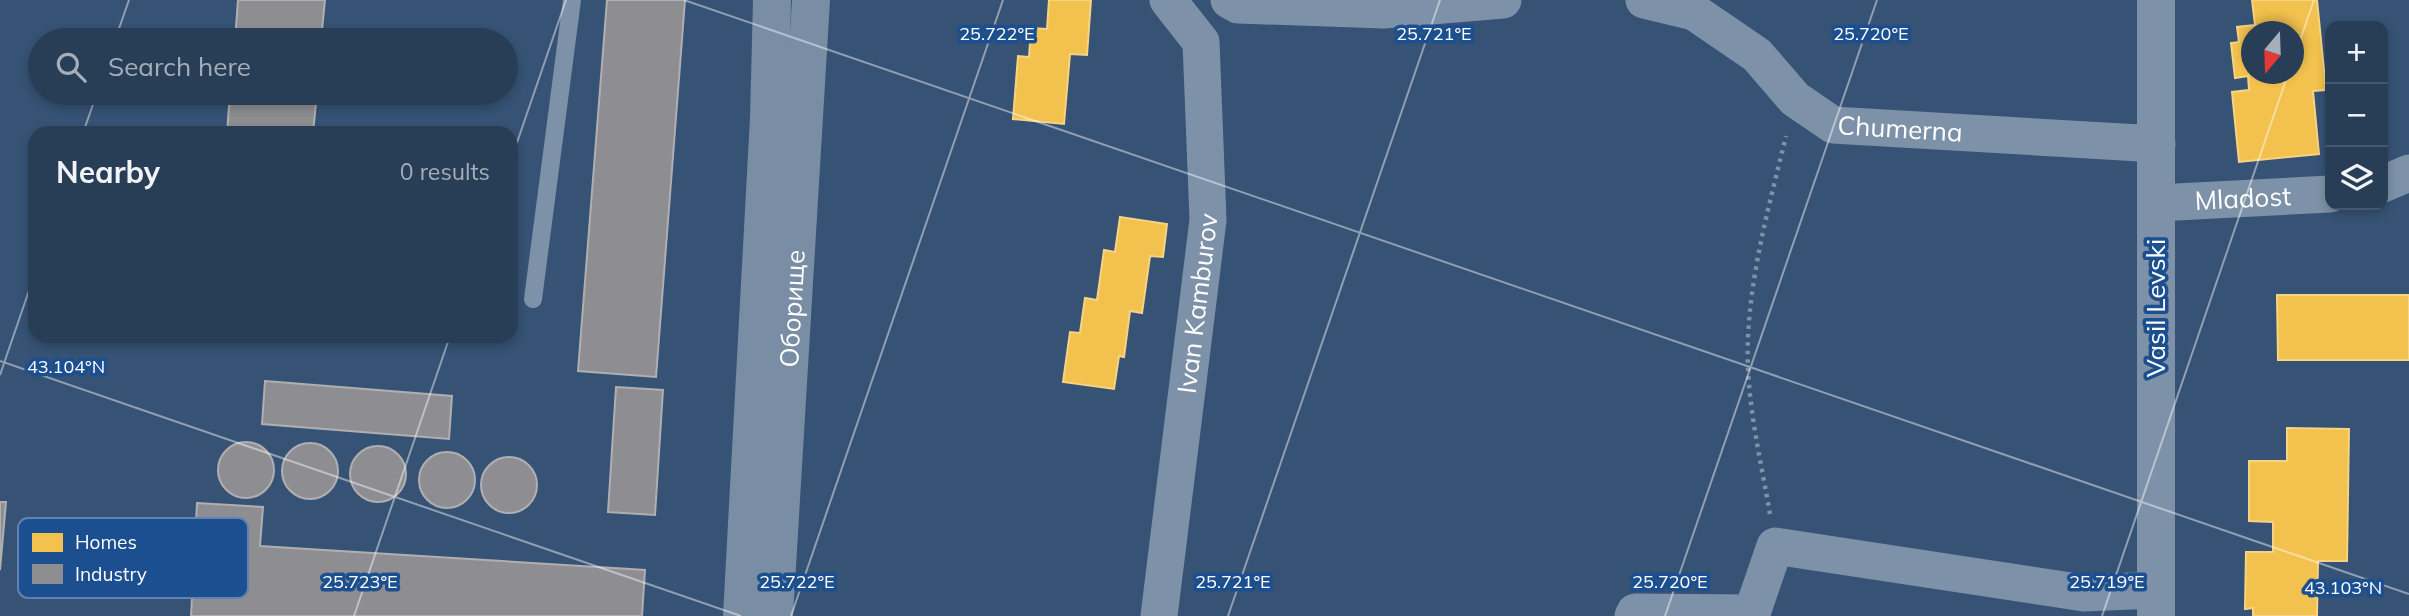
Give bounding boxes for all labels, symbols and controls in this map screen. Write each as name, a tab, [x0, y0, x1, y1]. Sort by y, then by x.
north arrow	[2241, 21, 2304, 84]
map controls	[2325, 21, 2388, 210]
button: +	[2325, 21, 2388, 84]
text: 25.722°E	[959, 22, 1035, 45]
text: 25.721°E	[1396, 22, 1472, 45]
text: 25.720°E	[1833, 22, 1909, 45]
search box	[28, 28, 518, 105]
icon: search	[52, 48, 90, 86]
text: Search here	[108, 50, 251, 83]
button: −	[2325, 84, 2388, 147]
street label: Chumerna	[1836, 108, 1964, 149]
button: layers	[2325, 147, 2388, 210]
text: Nearby	[56, 153, 160, 191]
text: 0 results	[400, 157, 490, 186]
street label: Mladost	[2194, 179, 2292, 217]
street label: Ivan Kamburov	[1170, 211, 1225, 395]
street label: Vasil Levski	[2139, 239, 2172, 377]
street label: Оборище	[772, 249, 812, 368]
text: 43.104°N	[27, 355, 105, 378]
legend	[18, 518, 248, 598]
text: Homes	[75, 530, 137, 554]
text: Industry	[75, 562, 147, 586]
text: 25.723°E	[322, 570, 398, 593]
text: 25.722°E	[759, 570, 835, 593]
text: 25.721°E	[1195, 570, 1271, 593]
text: 25.720°E	[1632, 570, 1708, 593]
text: 25.719°E	[2069, 570, 2145, 593]
text: 43.103°N	[2304, 576, 2382, 599]

